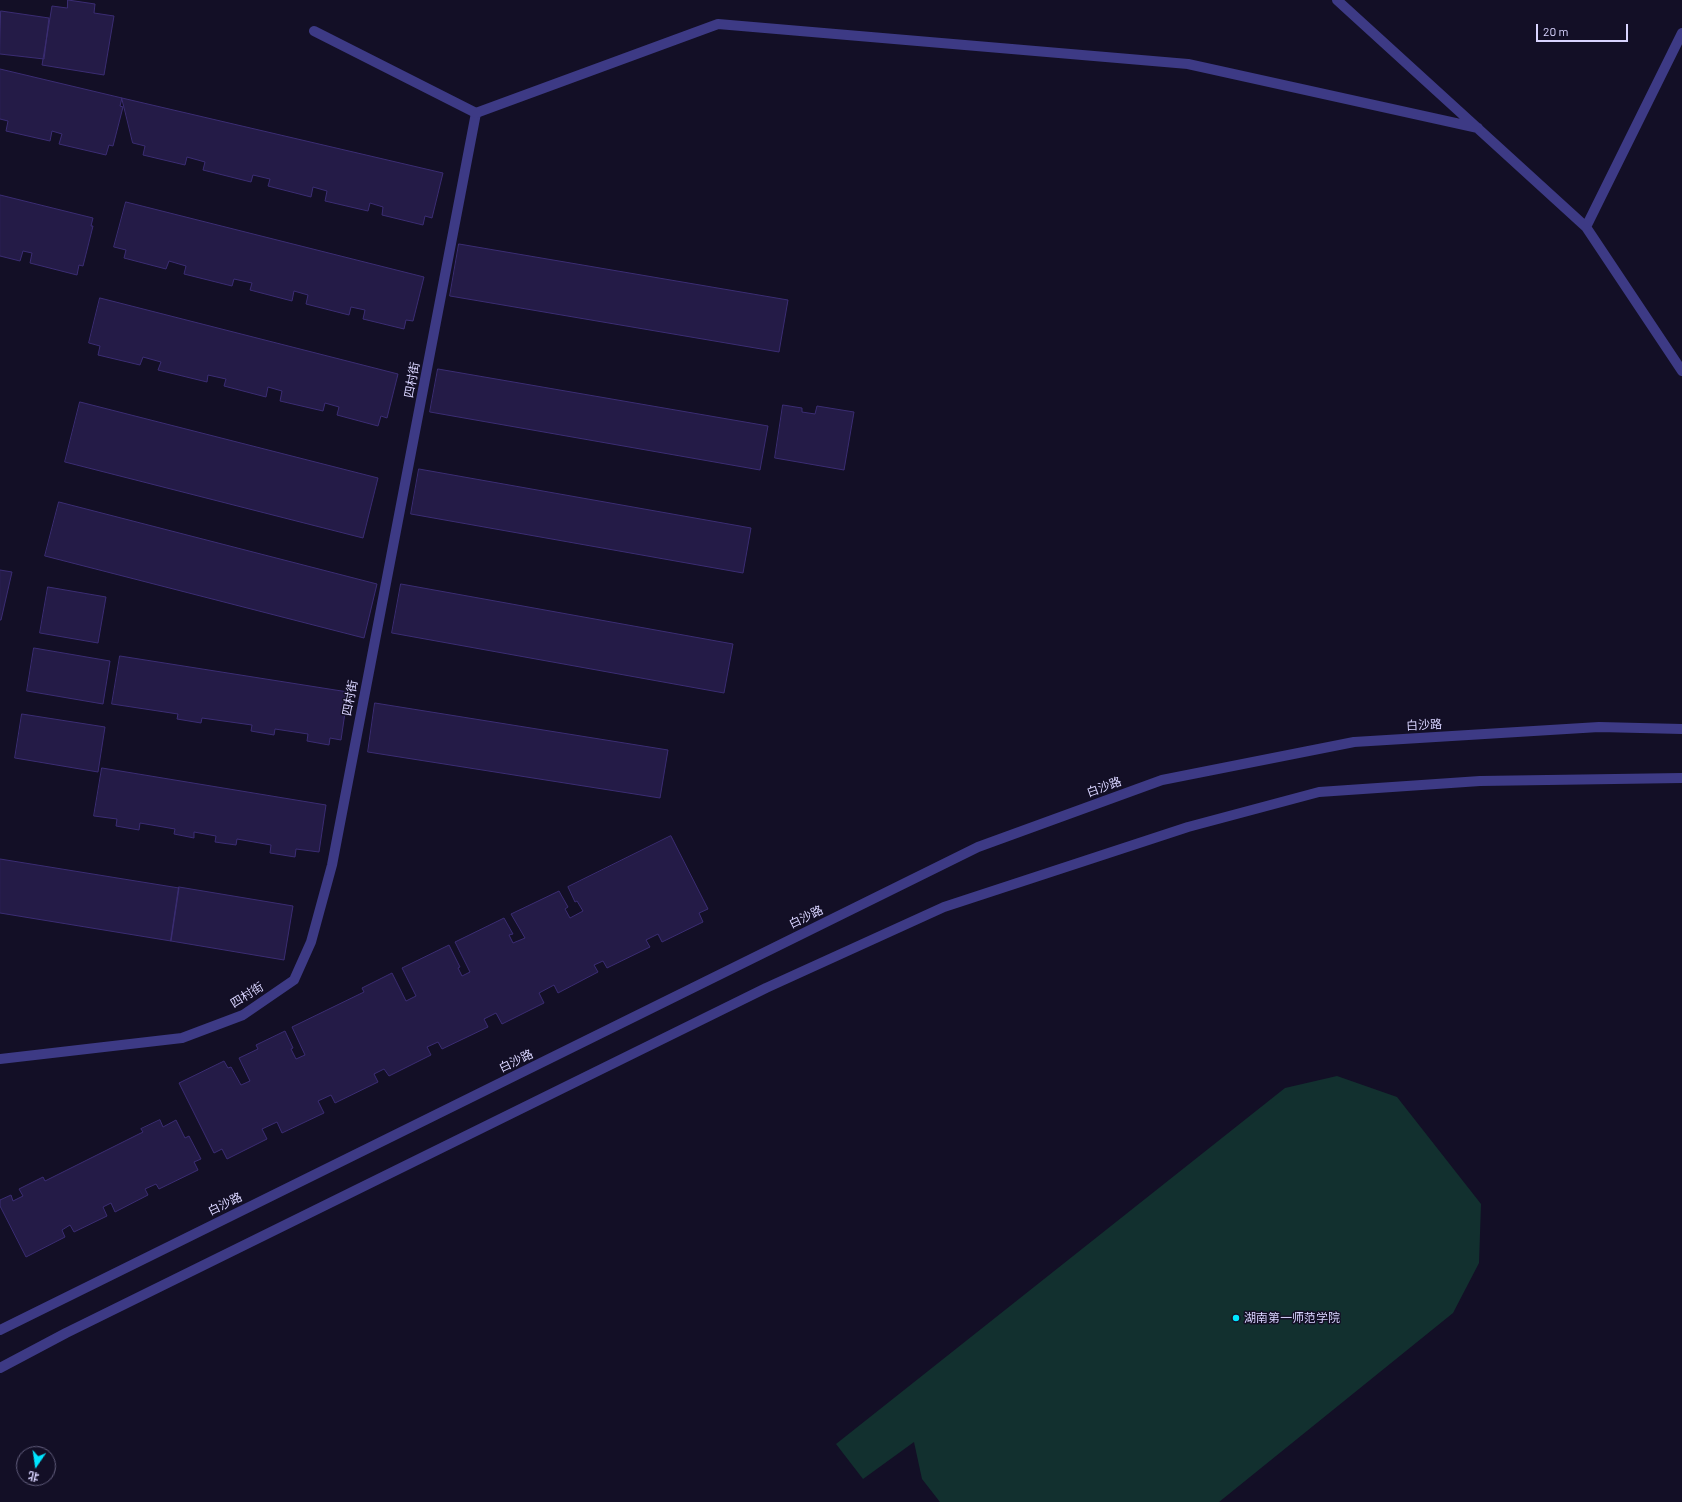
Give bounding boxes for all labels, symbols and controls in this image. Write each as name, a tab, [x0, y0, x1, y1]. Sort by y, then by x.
scale bar	[1538, 16, 1630, 42]
text: 20 m	[1543, 24, 1569, 38]
street label: 四村街	[401, 361, 423, 399]
street label: 四村街	[339, 679, 361, 717]
street label: 白沙路	[1406, 717, 1442, 733]
street label: 白沙路	[1085, 774, 1123, 800]
street label: 白沙路	[787, 903, 825, 931]
street label: 四村街	[228, 979, 266, 1011]
street label: 白沙路	[497, 1047, 535, 1075]
street label: 白沙路	[206, 1190, 244, 1218]
place label: 湖南第一师范学院	[1244, 1311, 1340, 1325]
marker: 湖南第一师范学院	[1231, 1313, 1241, 1323]
north arrow	[16, 1446, 56, 1486]
text: 北	[27, 1470, 40, 1485]

